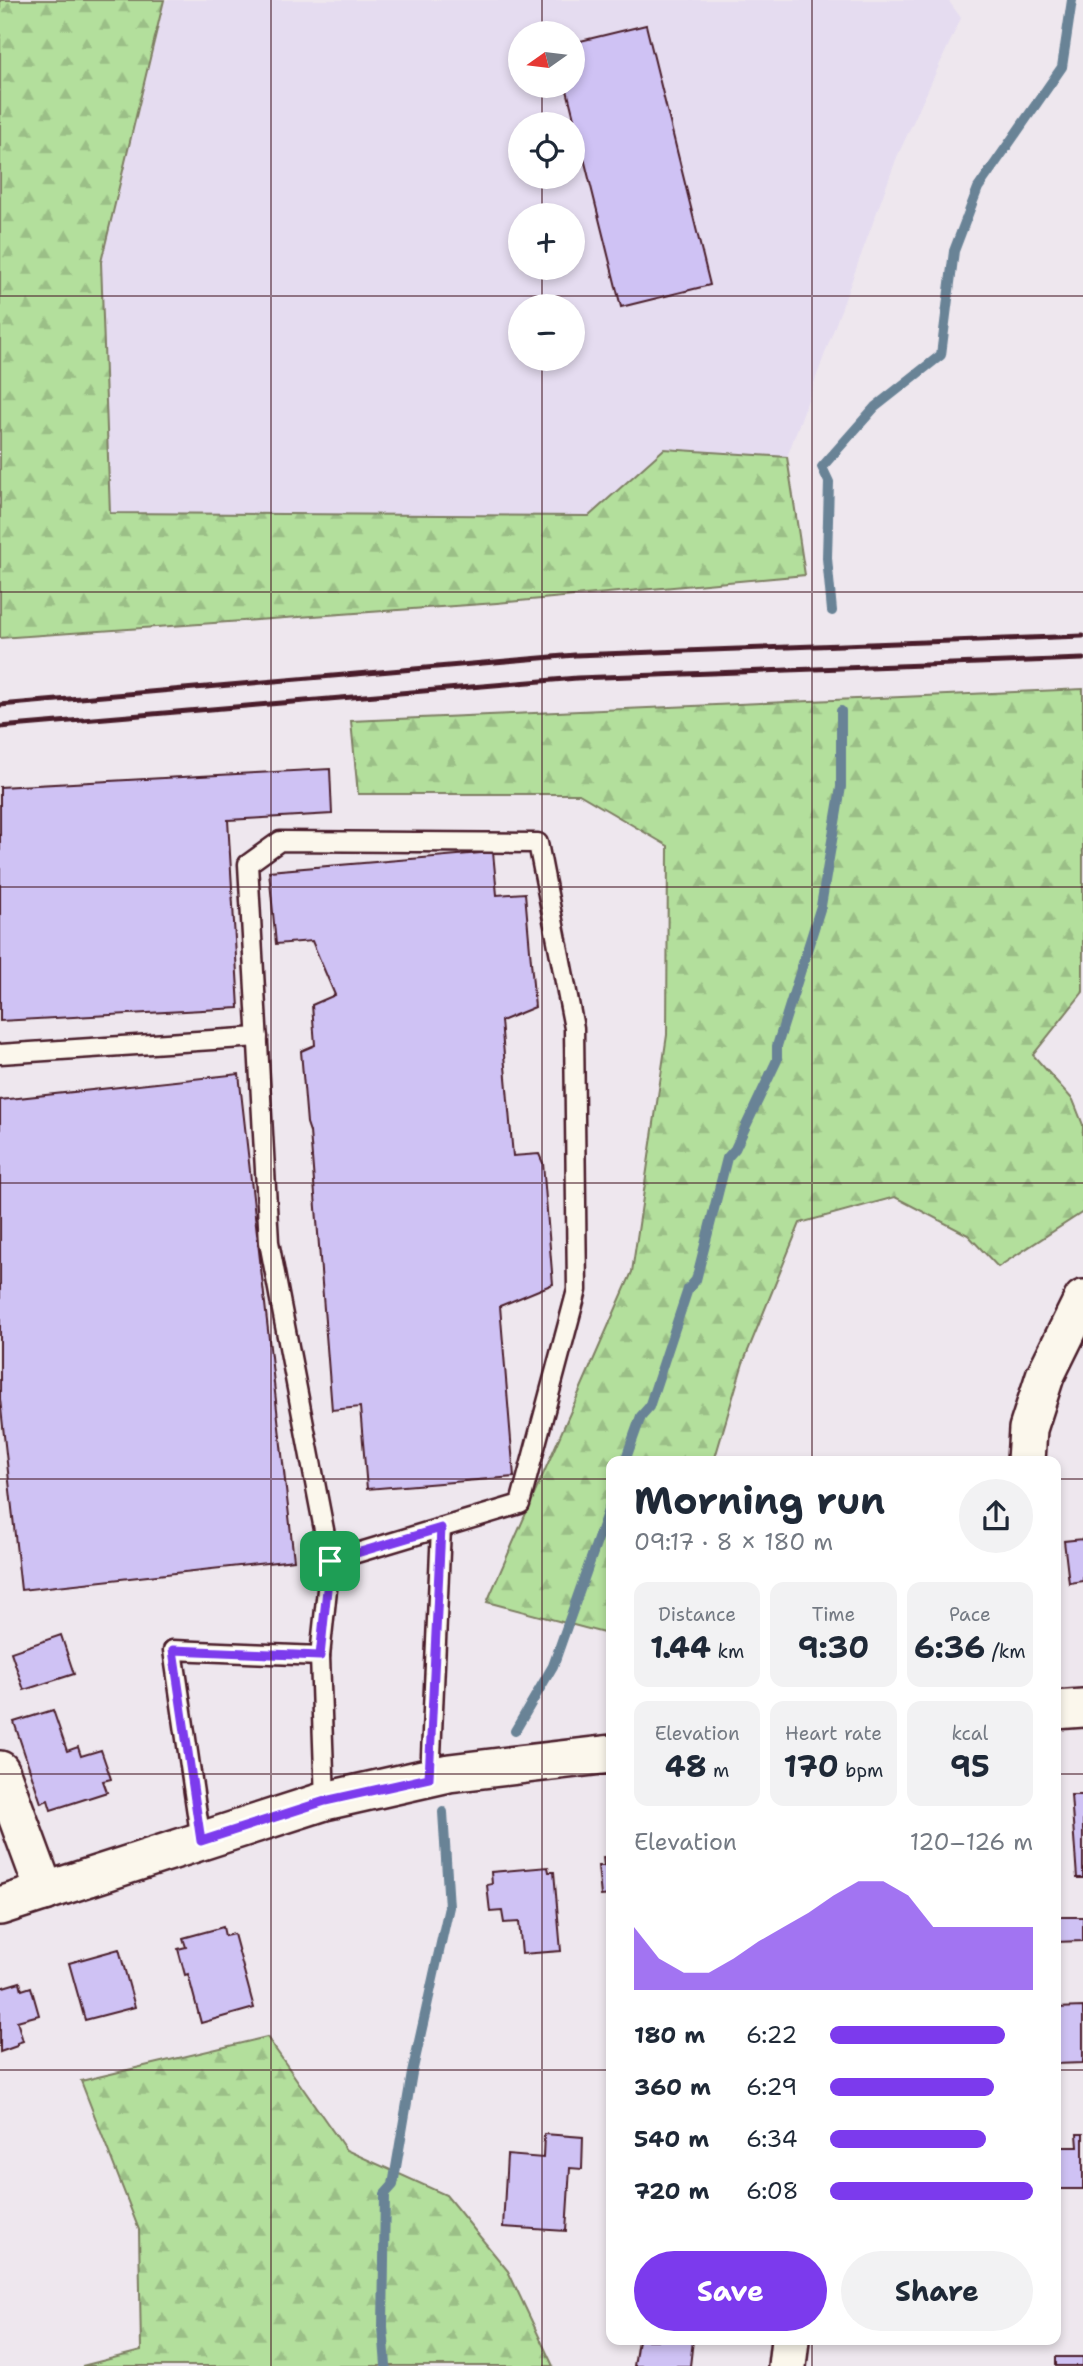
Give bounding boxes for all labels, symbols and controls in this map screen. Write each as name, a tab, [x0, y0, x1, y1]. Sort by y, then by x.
north arrow	[508, 21, 584, 98]
map controls	[508, 21, 585, 371]
button: locate	[508, 112, 585, 189]
button: +	[508, 203, 585, 280]
button: −	[508, 294, 585, 371]
text: Morning run	[634, 1475, 885, 1526]
button: share	[959, 1479, 1033, 1553]
text: 09:17 · 8 × 180 m	[634, 1527, 833, 1557]
pin	[300, 1531, 360, 1591]
icon: arrive	[311, 1542, 349, 1580]
text: Distance	[658, 1602, 736, 1627]
text: Time	[812, 1602, 855, 1627]
text: Pace	[949, 1602, 991, 1627]
text: 1.44	[650, 1627, 711, 1668]
text: 9:30	[798, 1627, 869, 1668]
text: 6:36	[914, 1627, 985, 1668]
text: km	[711, 1639, 744, 1664]
text: /km	[985, 1639, 1026, 1664]
text: Elevation	[655, 1721, 740, 1746]
text: Heart rate	[785, 1721, 882, 1746]
text: kcal	[951, 1721, 988, 1746]
text: 48	[665, 1746, 707, 1787]
text: 170	[784, 1746, 839, 1787]
text: 95	[950, 1746, 990, 1787]
text: m	[707, 1758, 730, 1783]
text: bpm	[839, 1758, 883, 1783]
text: Elevation	[634, 1827, 737, 1857]
text: 120–126 m	[910, 1827, 1033, 1857]
text: 180 m	[634, 2020, 705, 2050]
text: 6:22	[746, 2020, 797, 2050]
text: 360 m	[634, 2072, 711, 2102]
text: 6:29	[746, 2072, 797, 2102]
text: 540 m	[634, 2124, 709, 2154]
text: 6:34	[746, 2124, 798, 2154]
text: 720 m	[634, 2176, 710, 2206]
text: 6:08	[746, 2176, 799, 2206]
button: Save	[634, 2251, 827, 2331]
button: Share	[841, 2251, 1033, 2331]

